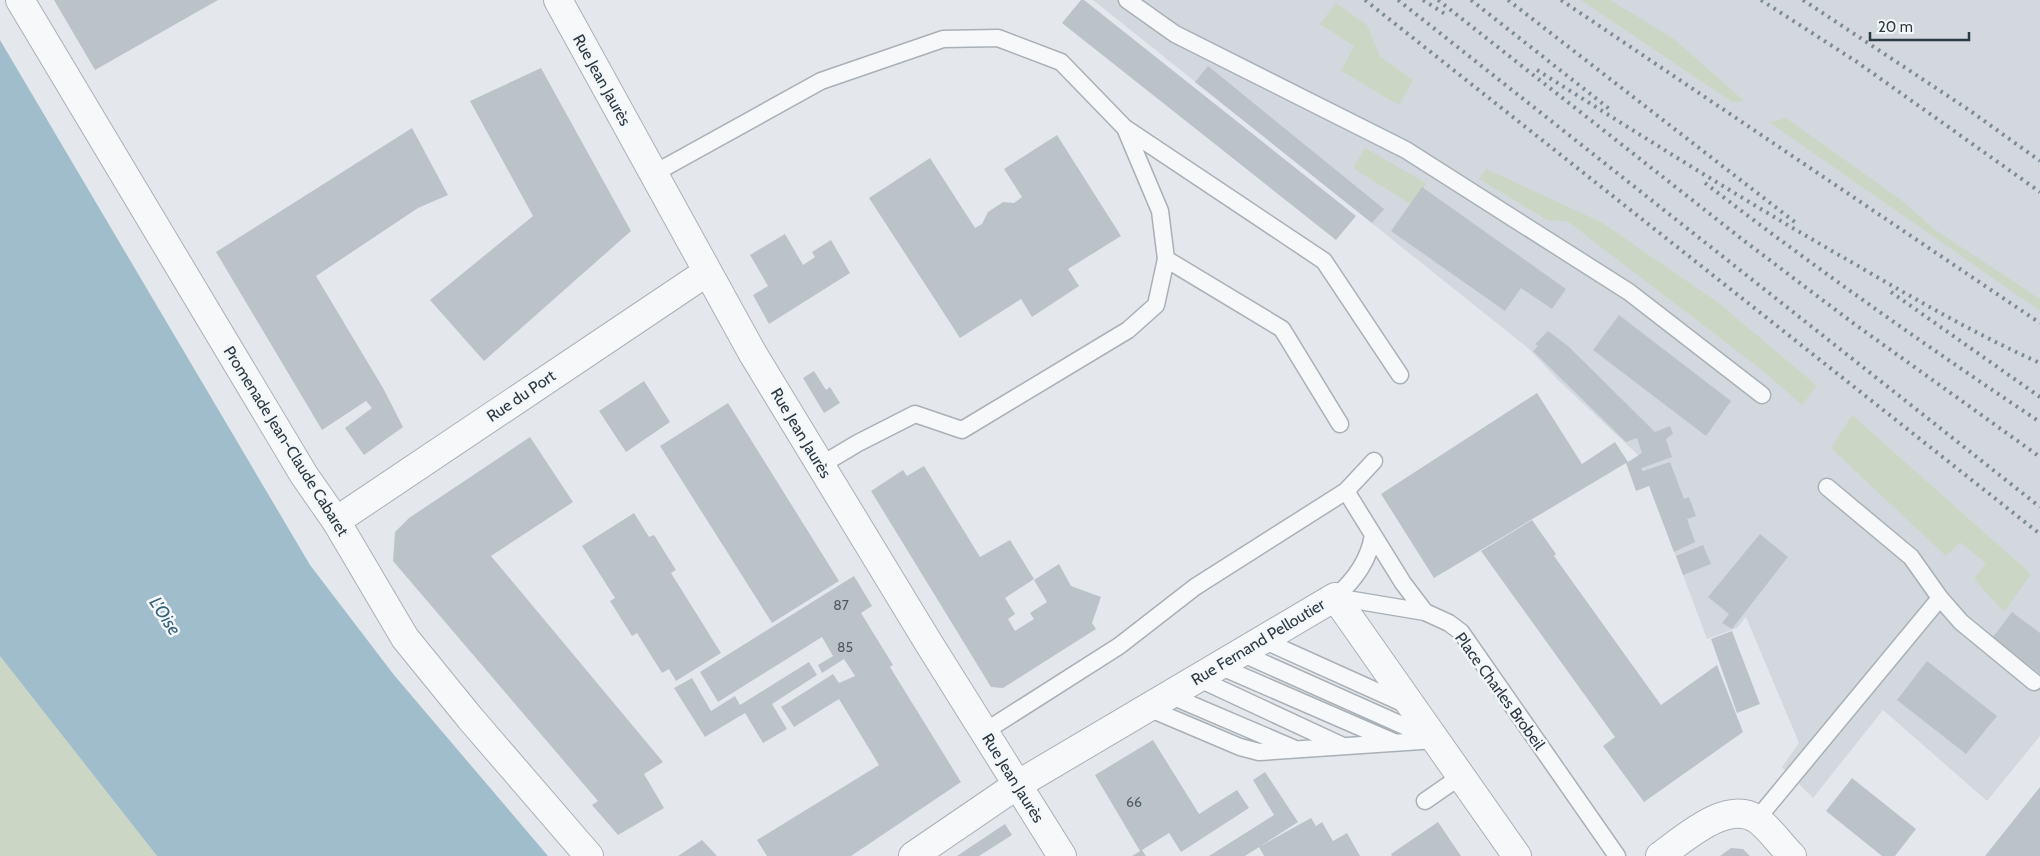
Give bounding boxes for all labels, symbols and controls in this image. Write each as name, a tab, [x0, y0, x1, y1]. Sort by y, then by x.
scale bar	[1870, 10, 1969, 42]
text: 20 m	[1878, 18, 1913, 36]
street label: Rue Jean Jaurès	[569, 31, 635, 129]
street label: Promenade Jean-Claude Cabaret	[220, 342, 353, 540]
street label: Rue du Port	[483, 366, 559, 426]
street label: Rue Jean Jaurès	[767, 385, 835, 482]
water label: L'Oise	[145, 593, 185, 639]
street label: Rue Fernand Pelloutier	[1188, 594, 1329, 689]
house number: 87	[833, 596, 849, 614]
street label: Place Charles Brobeil	[1451, 629, 1549, 753]
house number: 85	[837, 638, 853, 656]
street label: Rue Jean Jaurès	[978, 730, 1048, 826]
house number: 66	[1126, 793, 1142, 811]

